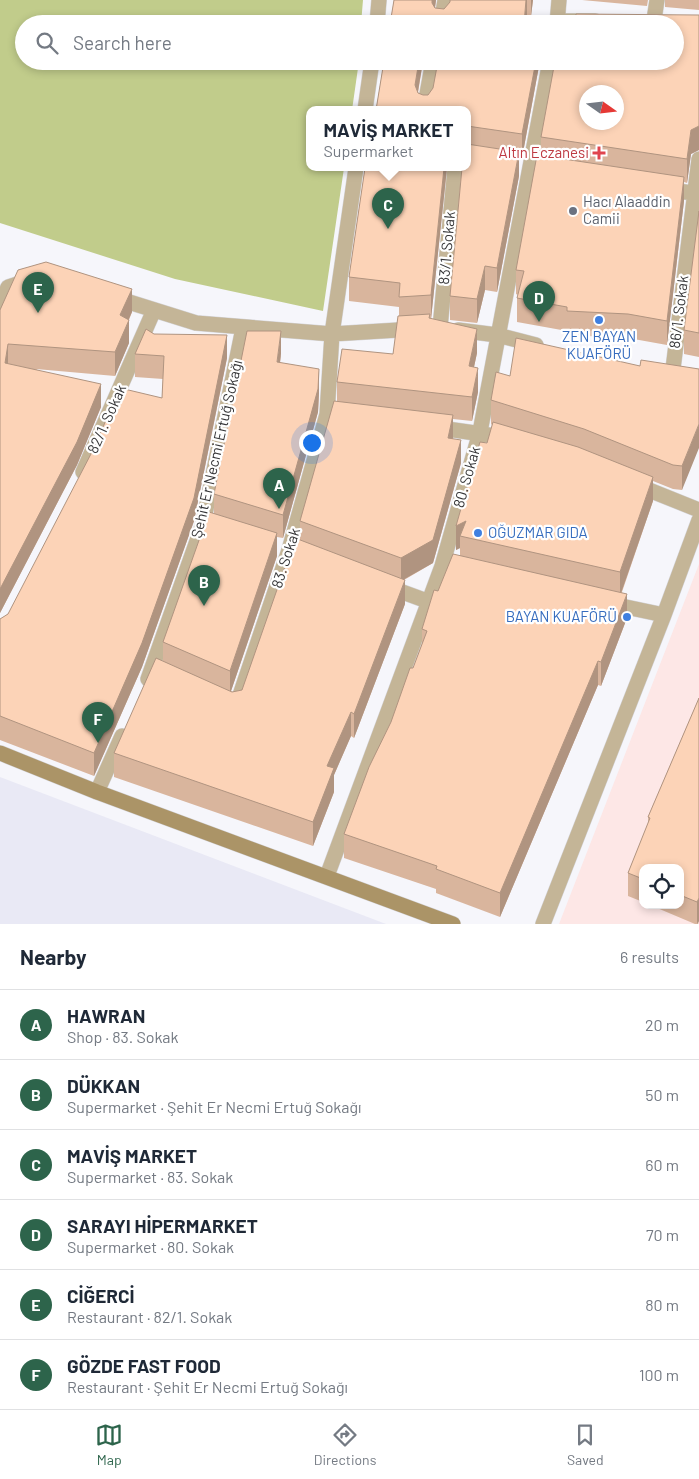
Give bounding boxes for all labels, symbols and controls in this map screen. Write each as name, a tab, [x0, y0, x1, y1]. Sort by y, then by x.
search box	[15, 15, 684, 70]
icon: search	[33, 29, 61, 57]
text: Search here	[73, 31, 172, 54]
north arrow	[579, 85, 624, 130]
popup	[306, 106, 471, 171]
text: MAVİŞ MARKET	[324, 118, 454, 141]
text: Supermarket	[324, 141, 414, 160]
place label: Altın Eczanesi	[499, 143, 589, 161]
marker: Altın Eczanesi	[593, 147, 605, 159]
pin: C	[372, 188, 404, 229]
place label: Hacı Alaaddin Camii	[583, 192, 671, 227]
marker: Hacı Alaaddin Camii	[567, 205, 579, 217]
street label: 83/1. Sokak	[434, 210, 458, 285]
pin: E	[22, 272, 54, 313]
street label: 86/1. Sokak	[665, 274, 691, 349]
pin: D	[523, 281, 555, 322]
marker: ZEN BAYAN KUAFÖRÜ	[593, 314, 605, 326]
place label: ZEN BAYAN KUAFÖRÜ	[562, 327, 636, 362]
street label: Şehit Er Necmi Ertuğ Sokağı	[187, 358, 245, 540]
street label: 82/1. Sokak	[83, 381, 130, 456]
your location	[299, 430, 325, 456]
street label: 80. Sokak	[449, 444, 483, 509]
pin: A	[263, 468, 295, 509]
place label: OĞUZMAR GIDA	[488, 523, 588, 541]
street label: 83. Sokak	[267, 525, 303, 590]
marker: OĞUZMAR GIDA	[472, 527, 484, 539]
pin: B	[188, 565, 220, 606]
place label: BAYAN KUAFÖRÜ	[506, 607, 617, 625]
marker: BAYAN KUAFÖRÜ	[621, 611, 633, 623]
pin: F	[82, 702, 114, 743]
map controls	[639, 864, 684, 909]
button: locate	[639, 864, 684, 909]
text: Nearby	[20, 944, 86, 969]
text: 6 results	[620, 947, 679, 966]
text: HAWRAN	[67, 1004, 145, 1027]
text: A	[31, 1015, 41, 1034]
text: 20 m	[645, 1015, 679, 1034]
text: Shop · 83. Sokak	[67, 1027, 179, 1046]
text: DÜKKAN	[67, 1074, 140, 1097]
text: B	[31, 1085, 41, 1104]
text: 50 m	[645, 1085, 679, 1104]
text: Supermarket · Şehit Er Necmi Ertuğ Sokağı	[67, 1097, 361, 1116]
text: MAVİŞ MARKET	[67, 1144, 197, 1167]
text: C	[31, 1155, 41, 1174]
text: 60 m	[645, 1155, 679, 1174]
text: Supermarket · 83. Sokak	[67, 1167, 233, 1186]
text: SARAYI HİPERMARKET	[67, 1214, 258, 1237]
text: D	[31, 1225, 41, 1244]
text: 70 m	[646, 1225, 679, 1244]
text: Supermarket · 80. Sokak	[67, 1237, 234, 1256]
text: CİĞERCİ	[67, 1284, 135, 1307]
text: E	[31, 1295, 41, 1314]
text: 80 m	[645, 1295, 679, 1314]
text: Restaurant · 82/1. Sokak	[67, 1307, 232, 1326]
text: GÖZDE FAST FOOD	[67, 1354, 221, 1377]
text: F	[32, 1365, 40, 1384]
text: 100 m	[639, 1365, 679, 1384]
text: Restaurant · Şehit Er Necmi Ertuğ Sokağı	[67, 1377, 348, 1396]
tab: Map	[95, 1421, 123, 1468]
tab: Directions	[314, 1421, 376, 1468]
tab: Saved	[567, 1421, 604, 1468]

